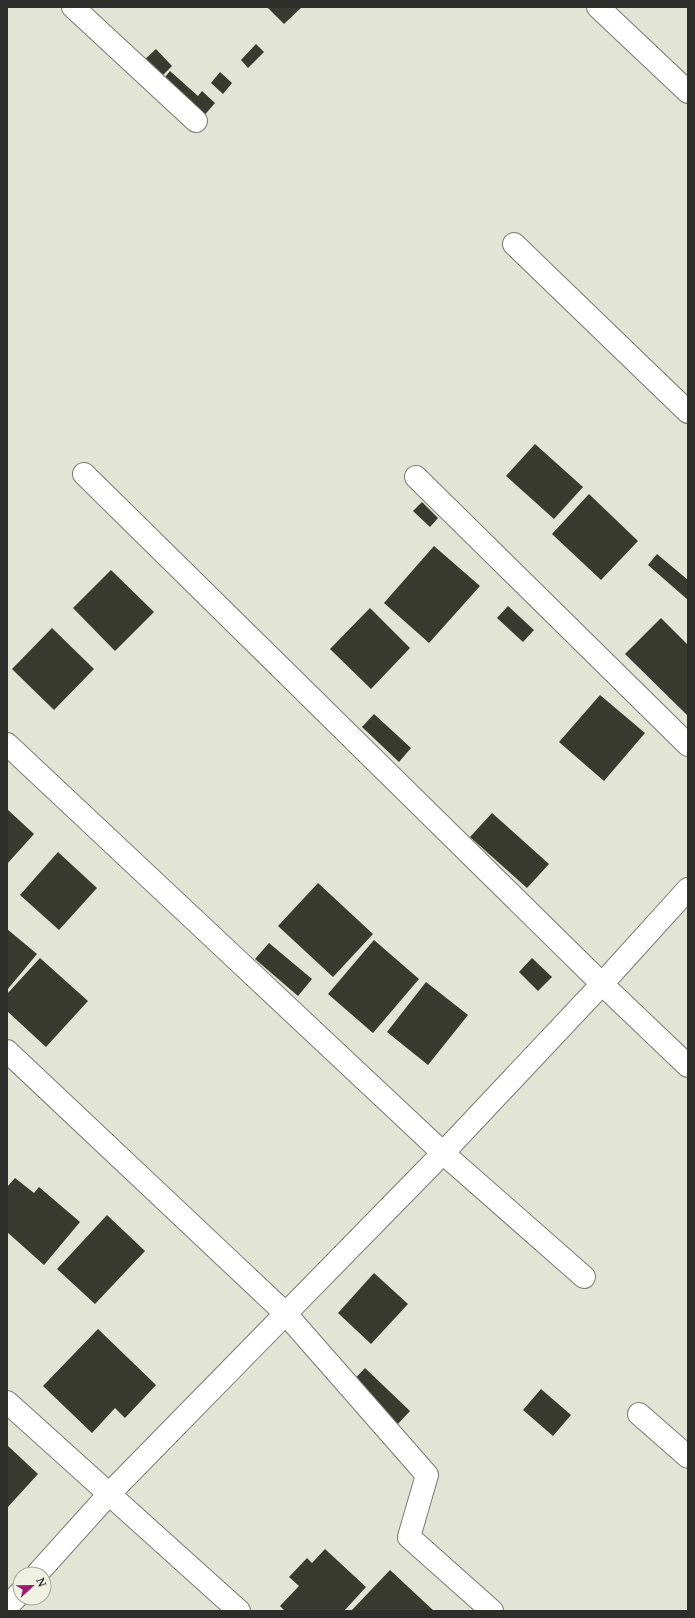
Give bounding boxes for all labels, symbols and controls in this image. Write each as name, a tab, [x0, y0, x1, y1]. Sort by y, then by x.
north arrow	[12, 1566, 52, 1606]
text: N	[33, 1575, 50, 1589]

